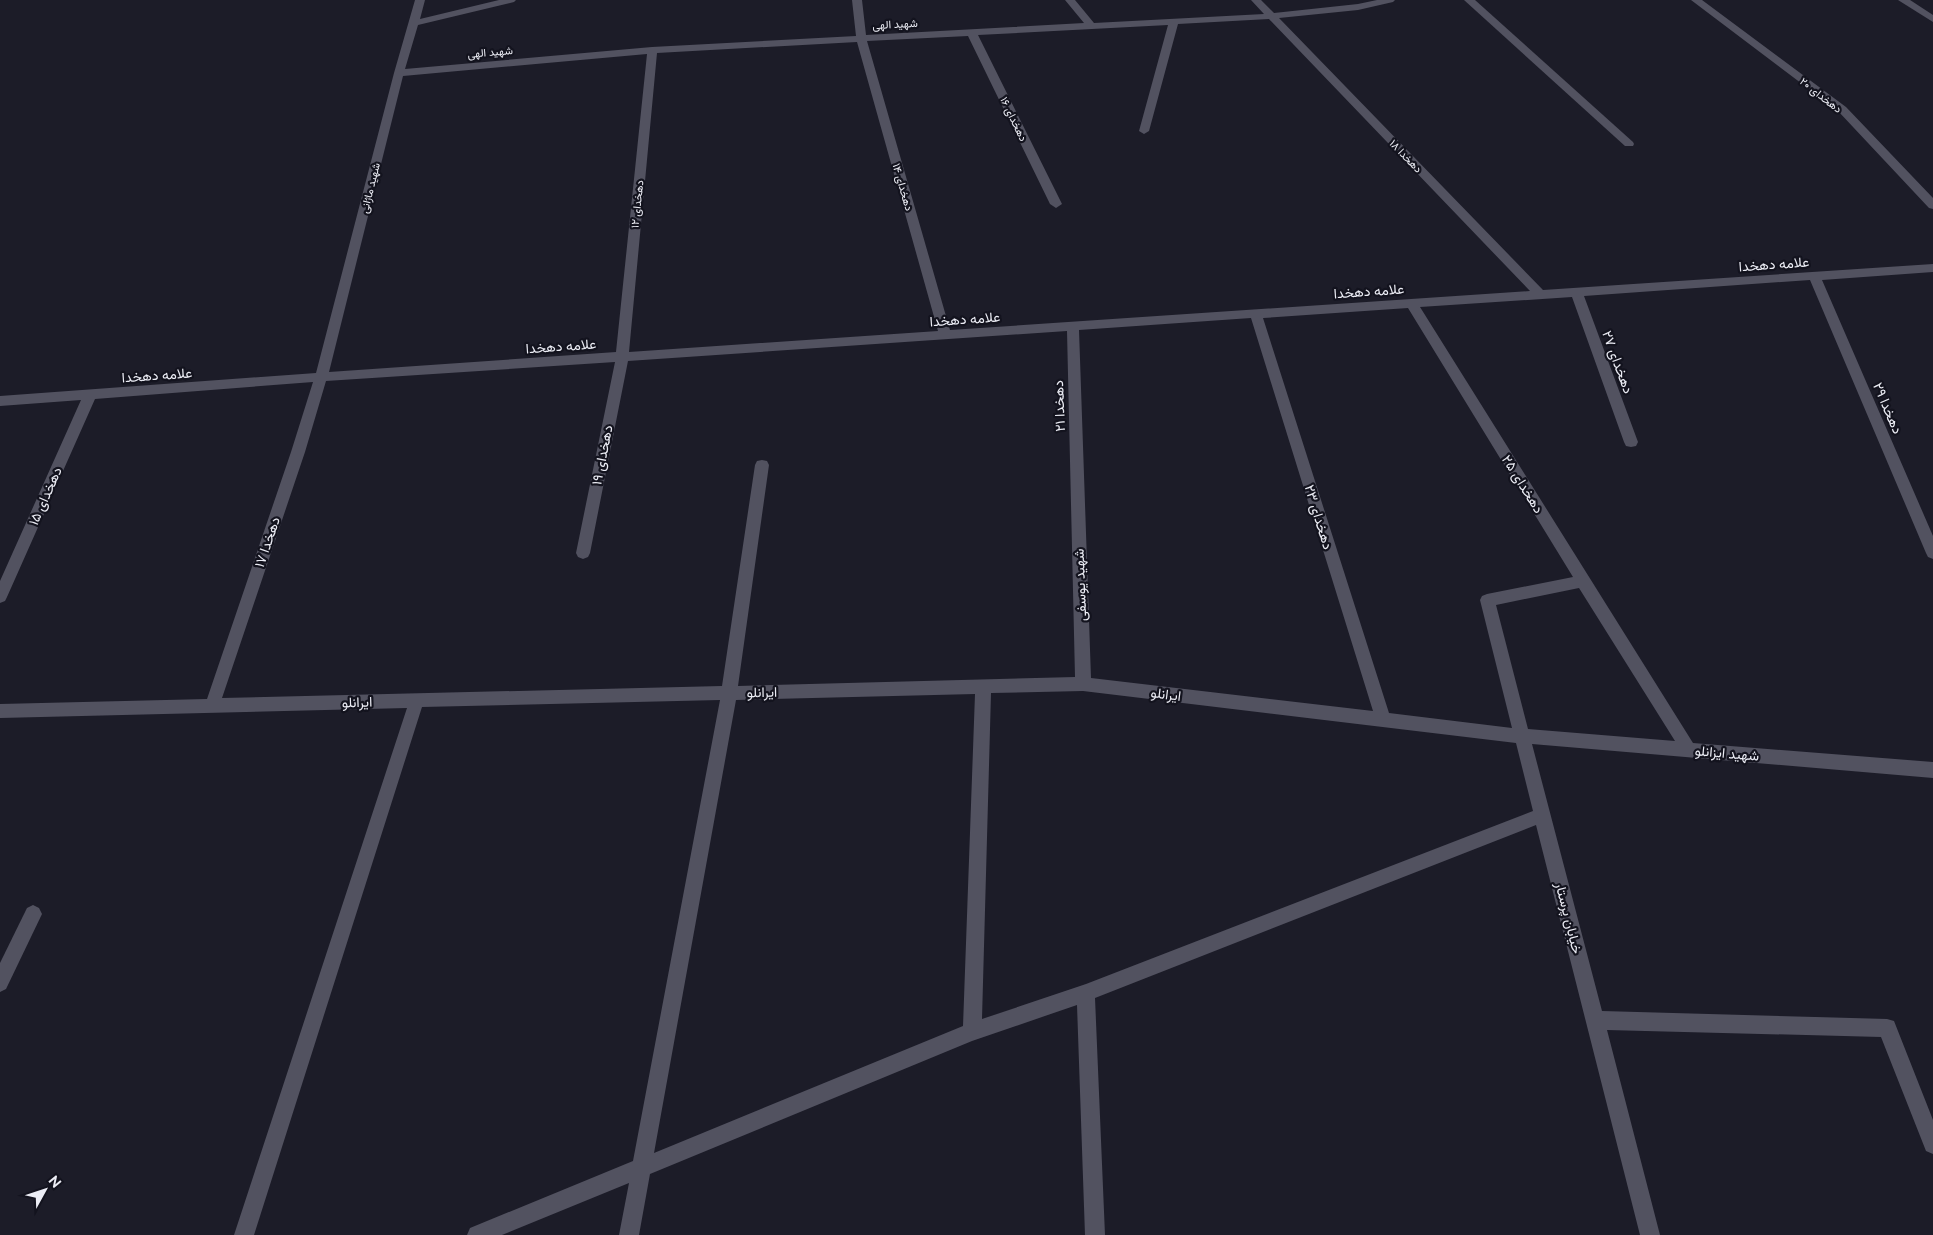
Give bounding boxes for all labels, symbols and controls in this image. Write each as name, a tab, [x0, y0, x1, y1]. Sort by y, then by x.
street label: شهید الهی	[872, 17, 918, 32]
street label: شهید الهی	[467, 44, 514, 61]
street label: دهخدای ۲۰	[1797, 75, 1844, 116]
street label: دهخدای ۱۶	[997, 95, 1030, 144]
street label: دهخدا ۱۸	[1387, 137, 1425, 176]
street label: شهید ماژانی	[358, 161, 383, 215]
street label: دهخدای ۱۴	[890, 162, 915, 212]
street label: دهخدای ۱۲	[629, 179, 646, 229]
street label: علامه دهخدا	[1738, 254, 1810, 274]
street label: علامه دهخدا	[1333, 281, 1405, 301]
street label: علامه دهخدا	[929, 309, 1001, 329]
street label: دهخدای ۲۷	[1598, 328, 1637, 396]
street label: علامه دهخدا	[525, 336, 597, 356]
street label: علامه دهخدا	[121, 365, 193, 385]
street label: دهخدا ۲۱	[1050, 380, 1068, 432]
street label: دهخدا ۲۹	[1870, 380, 1906, 436]
street label: دهخدای ۱۹	[588, 423, 617, 487]
street label: دهخدای ۲۵	[1498, 452, 1547, 517]
street label: دهخدای ۱۵	[25, 464, 66, 528]
street label: دهخدای ۲۳	[1301, 483, 1336, 552]
street label: دهخدا ۱۷	[251, 514, 283, 569]
street label: شهید یوسفی	[1071, 548, 1090, 622]
street label: ایرانلو	[747, 684, 777, 701]
street label: ایرانلو	[1150, 684, 1182, 705]
street label: ایرانلو	[341, 693, 373, 712]
street label: شهید ایزانلو	[1694, 742, 1760, 765]
street label: خیابان پرستار	[1550, 880, 1586, 956]
north arrow	[20, 1165, 70, 1215]
text: N	[45, 1172, 65, 1191]

